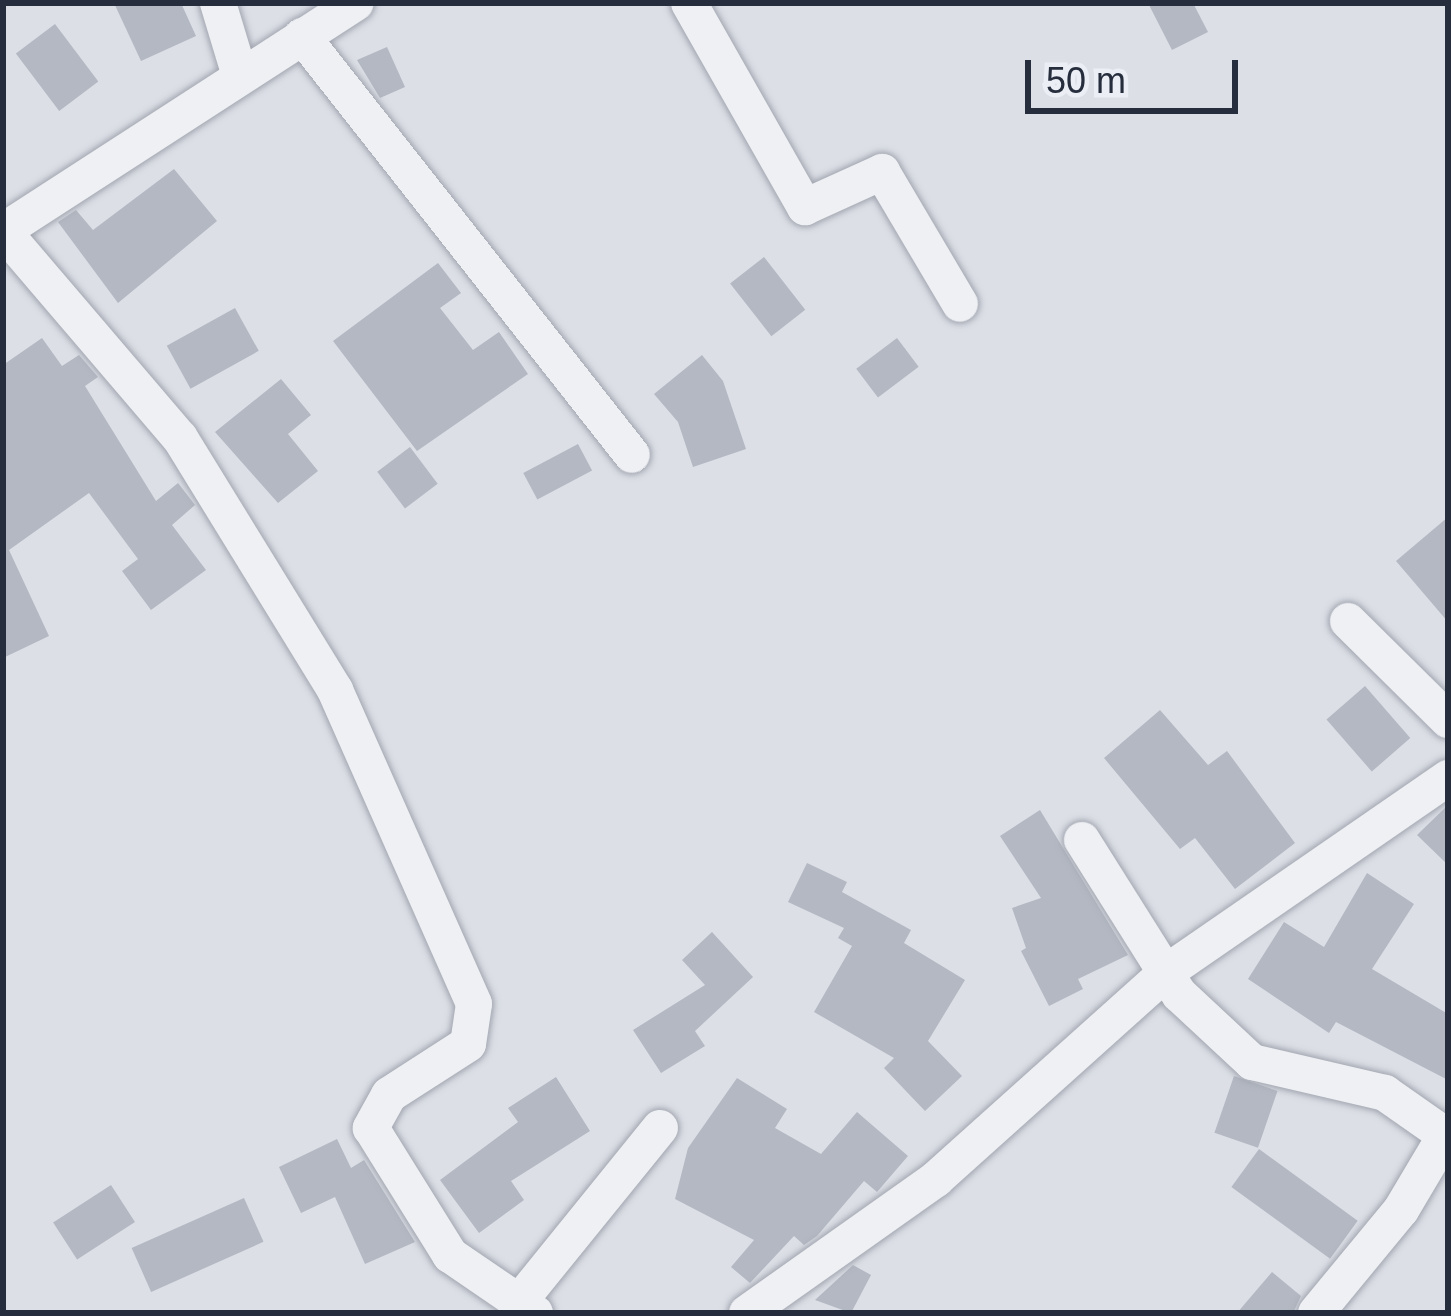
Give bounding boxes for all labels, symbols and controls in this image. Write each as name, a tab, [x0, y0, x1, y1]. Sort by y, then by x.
scale bar	[1031, 36, 1244, 110]
text: 50 m	[1046, 60, 1126, 101]

